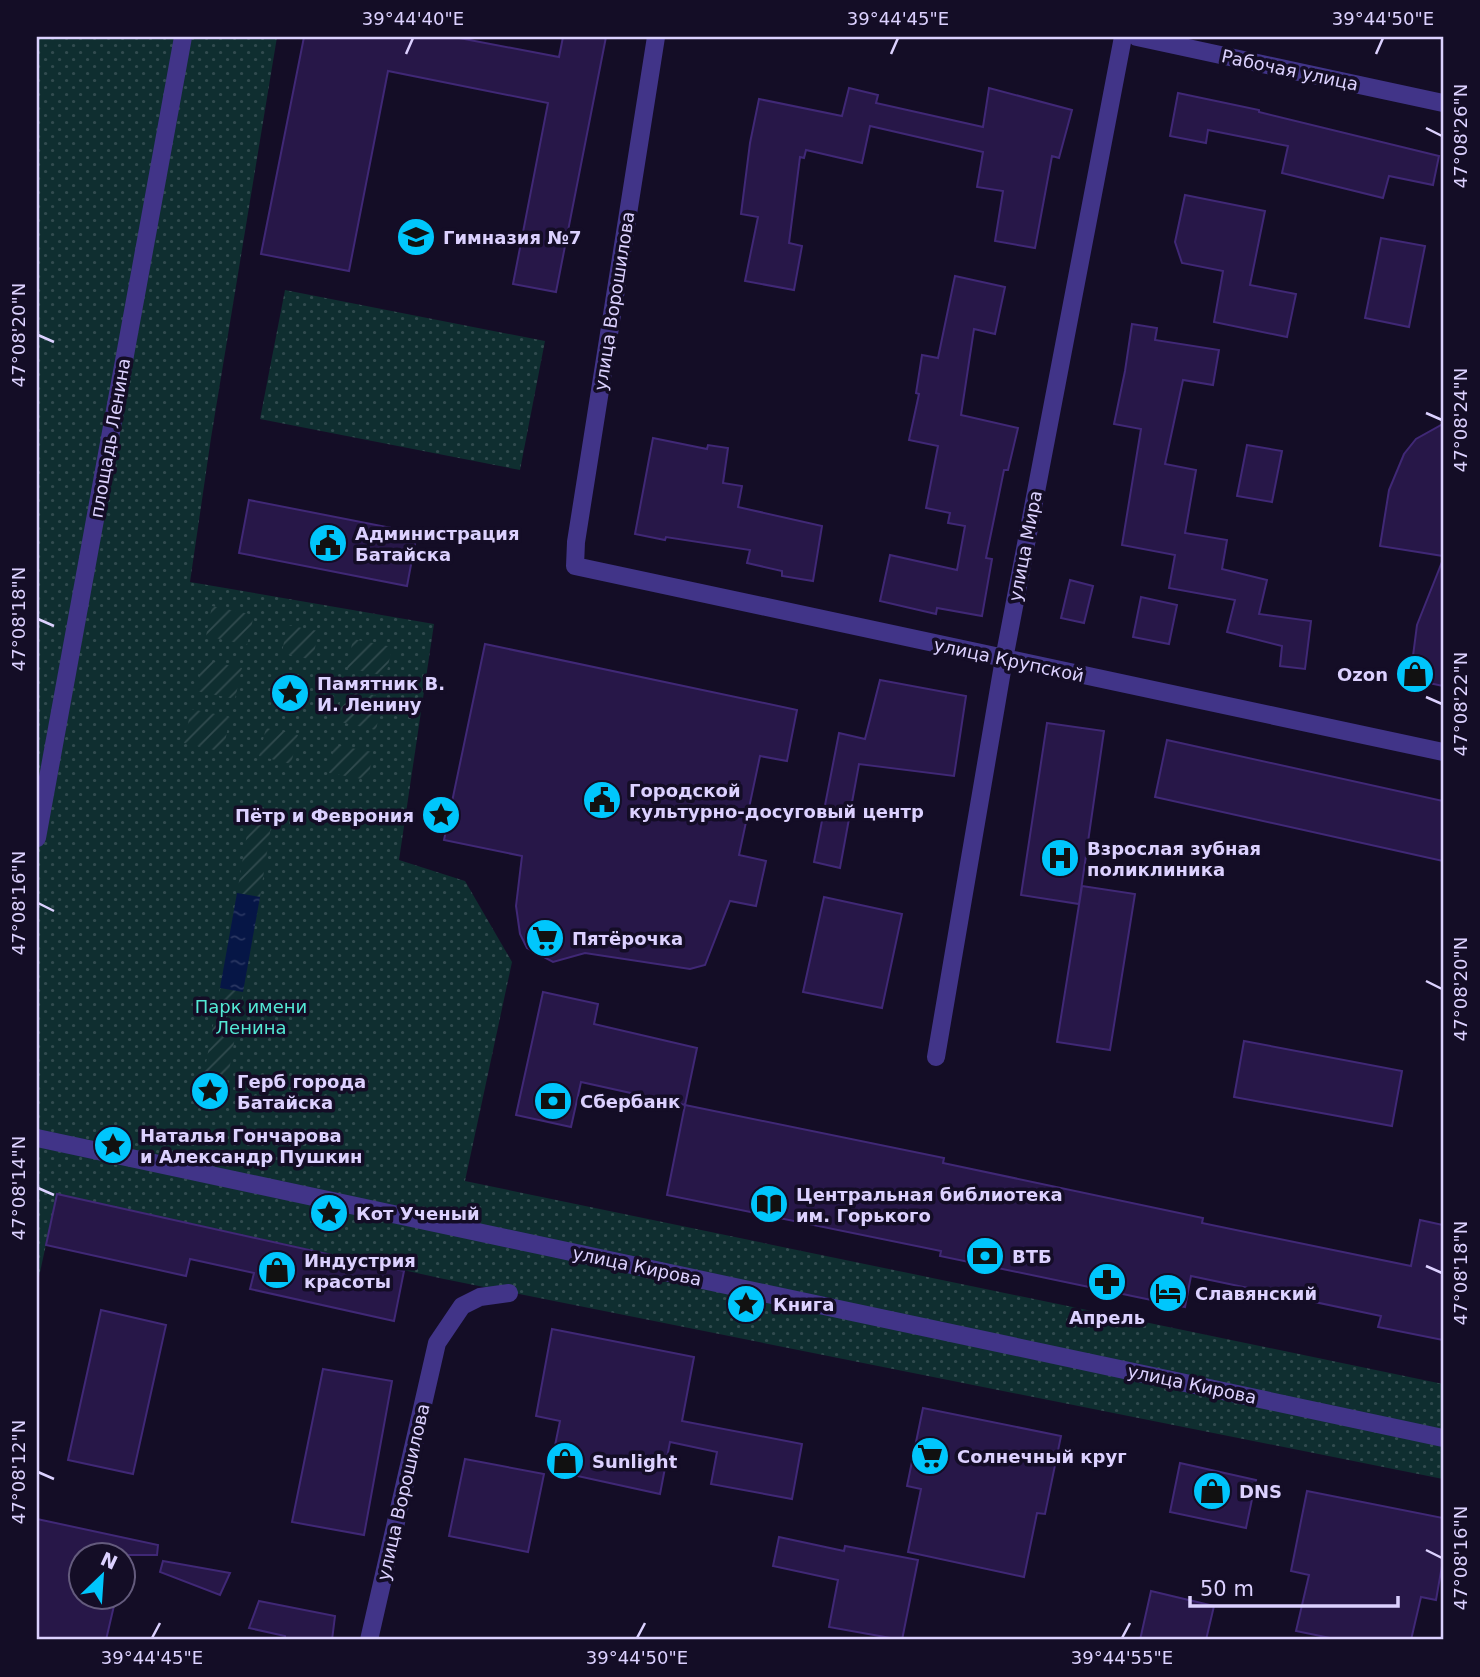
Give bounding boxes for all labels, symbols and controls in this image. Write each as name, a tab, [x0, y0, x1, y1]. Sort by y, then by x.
text: 39°44'40"E	[362, 8, 464, 29]
text: 39°44'45"E	[847, 8, 949, 29]
text: 39°44'50"E	[1332, 8, 1434, 29]
street label: Рабочая улица	[1220, 45, 1360, 95]
text: 47°08'26"N	[1450, 84, 1471, 188]
street label: улица Ворошилова	[589, 210, 639, 392]
school or university icon: Гимназия №7	[395, 216, 437, 258]
place label: Гимназия №7	[443, 227, 581, 248]
text: 47°08'20"N	[8, 283, 29, 387]
street label: площадь Ленина	[86, 356, 134, 520]
text: 47°08'24"N	[1450, 368, 1471, 472]
street label: улица Мира	[1004, 489, 1046, 603]
public building icon: Администрация Батайска	[307, 522, 349, 564]
place label: Администрация Батайска	[355, 523, 520, 565]
text: 47°08'18"N	[8, 567, 29, 671]
street label: улица Крупской	[932, 634, 1086, 686]
text: 47°08'22"N	[1450, 652, 1471, 756]
shop icon: Ozon	[1394, 653, 1436, 695]
place label: Ozon	[1337, 664, 1388, 685]
place icon: Памятник В. И. Ленину	[269, 672, 311, 714]
place label: Памятник В. И. Ленину	[317, 673, 445, 715]
public building icon: Городской культурно-досуговый центр	[581, 779, 623, 821]
place label: Городской культурно-досуговый центр	[629, 780, 924, 822]
place icon: Пётр и Феврония	[420, 794, 462, 836]
place label: Пётр и Феврония	[235, 805, 414, 826]
hospital icon: Взрослая зубная поликлиника	[1039, 837, 1081, 879]
place label: Взрослая зубная поликлиника	[1087, 838, 1261, 880]
text: 47°08'16"N	[8, 851, 29, 955]
supermarket icon: Пятёрочка	[524, 917, 566, 959]
place label: Пятёрочка	[572, 928, 683, 949]
text: 47°08'20"N	[1450, 937, 1471, 1041]
park label: Парк имени Ленина	[195, 996, 307, 1038]
place icon: Герб города Батайска	[189, 1070, 231, 1112]
place label: Герб города Батайска	[237, 1071, 366, 1113]
bank icon: Сбербанк	[532, 1080, 574, 1122]
place label: Сбербанк	[580, 1091, 680, 1112]
place icon: Наталья Гончарова и Александр Пушкин	[92, 1124, 134, 1166]
place label: Наталья Гончарова и Александр Пушкин	[140, 1125, 363, 1167]
text: 47°08'14"N	[8, 1136, 29, 1240]
library icon: Центральная библиотека им. Горького	[748, 1183, 790, 1225]
place label: Центральная библиотека им. Горького	[796, 1184, 1063, 1226]
place icon: Кот Ученый	[308, 1192, 350, 1234]
place label: Кот Ученый	[356, 1203, 480, 1224]
text: 47°08'18"N	[1450, 1221, 1471, 1325]
bank icon: ВТБ	[964, 1235, 1006, 1277]
street label: улица Кирова	[571, 1242, 703, 1290]
place label: ВТБ	[1012, 1246, 1052, 1267]
shop icon: Индустрия красоты	[256, 1249, 298, 1291]
place label: Индустрия красоты	[304, 1250, 416, 1292]
pharmacy icon: Апрель	[1086, 1261, 1128, 1303]
hotel icon: Славянский	[1147, 1272, 1189, 1314]
place icon: Книга	[725, 1283, 767, 1325]
place label: Славянский	[1195, 1283, 1317, 1304]
place label: Книга	[773, 1294, 834, 1315]
place label: Апрель	[1069, 1307, 1145, 1328]
street label: улица Кирова	[1126, 1360, 1258, 1408]
street label: улица Ворошилова	[372, 1401, 434, 1583]
text: 47°08'12"N	[8, 1420, 29, 1524]
supermarket icon: Солнечный круг	[909, 1435, 951, 1477]
shop icon: Sunlight	[544, 1440, 586, 1482]
place label: Солнечный круг	[957, 1446, 1127, 1467]
place label: Sunlight	[592, 1451, 678, 1472]
shop icon: DNS	[1191, 1470, 1233, 1512]
place label: DNS	[1239, 1481, 1282, 1502]
text: 47°08'16"N	[1450, 1506, 1471, 1610]
north arrow	[66, 1540, 136, 1610]
text: N	[97, 1547, 121, 1574]
scale bar	[1190, 1565, 1398, 1609]
text: 50 m	[1200, 1577, 1254, 1601]
text: 39°44'45"E	[101, 1647, 203, 1668]
text: 39°44'50"E	[586, 1647, 688, 1668]
text: 39°44'55"E	[1071, 1647, 1173, 1668]

